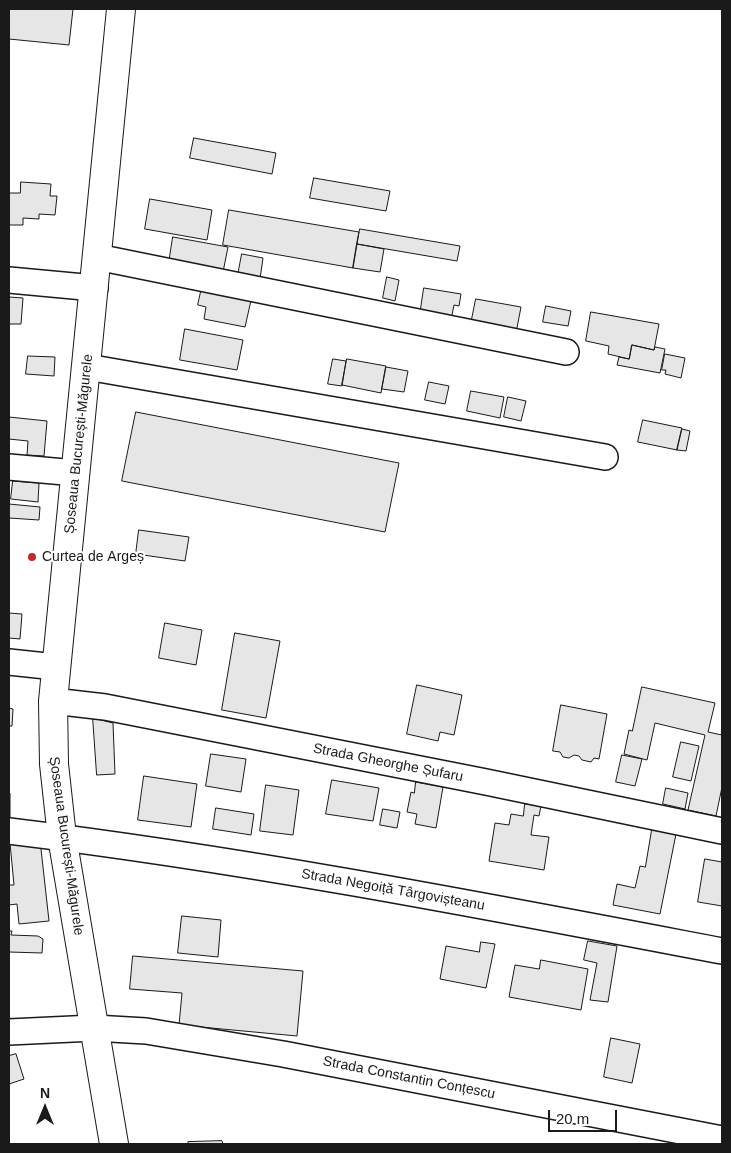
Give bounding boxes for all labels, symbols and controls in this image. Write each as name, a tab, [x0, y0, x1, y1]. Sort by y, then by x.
street label: Șoseaua București-Măgurele	[61, 353, 97, 535]
place label: Curtea de Argeș	[42, 549, 144, 565]
marker: Curtea de Argeș	[26, 551, 38, 563]
street label: Strada Gheorghe Șufaru	[312, 740, 464, 786]
street label: Șoseaua București-Măgurele	[45, 755, 87, 937]
street label: Strada Negoiță Târgovișteanu	[300, 866, 486, 914]
street label: Strada Constantin Conțescu	[321, 1053, 497, 1103]
north arrow	[20, 1083, 70, 1133]
text: N	[40, 1085, 50, 1101]
scale bar	[551, 1100, 620, 1132]
text: 20 m	[556, 1110, 589, 1127]

